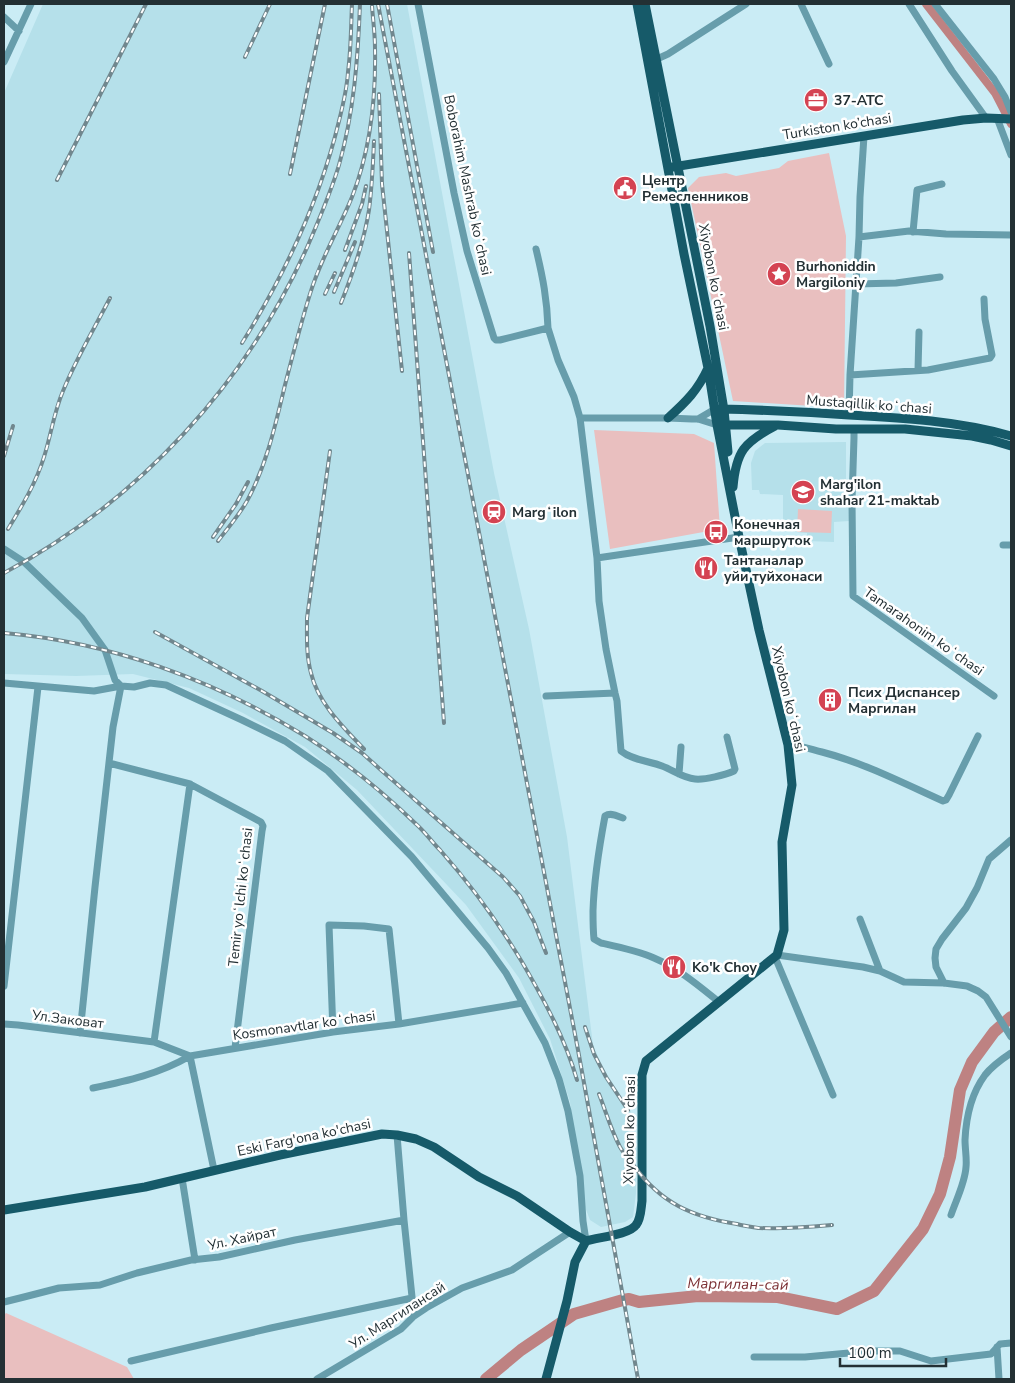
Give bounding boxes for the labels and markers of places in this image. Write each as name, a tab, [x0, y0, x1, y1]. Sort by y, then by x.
office icon: 37-АТС	[803, 87, 829, 113]
place label: 37-АТС	[834, 91, 884, 110]
place label: Центр Ремесленников	[642, 171, 749, 206]
public building icon: Центр Ремесленников	[612, 175, 638, 201]
place label: Burhoniddin Margiloniy	[796, 257, 876, 292]
place icon: Burhoniddin Margiloniy	[766, 261, 792, 287]
place label: Marg'ilon shahar 21-maktab	[820, 475, 939, 510]
school or university icon: Marg'ilon shahar 21-maktab	[790, 479, 816, 505]
station icon: Margʻilon	[481, 499, 507, 525]
place label: Margʻilon	[512, 503, 577, 522]
place label: Конечная маршруток	[734, 515, 811, 550]
bus stop icon: Конечная маршруток	[703, 519, 729, 545]
place label: Тантаналар уйи туйхонаси	[724, 551, 823, 586]
restaurant icon: Тантаналар уйи туйхонаси	[693, 555, 719, 581]
place label: Псих Диспансер Маргилан	[848, 683, 960, 718]
building icon: Псих Диспансер Маргилан	[817, 687, 843, 713]
restaurant icon: Ko'k Choy	[661, 954, 687, 980]
place label: Ko'k Choy	[692, 958, 757, 977]

